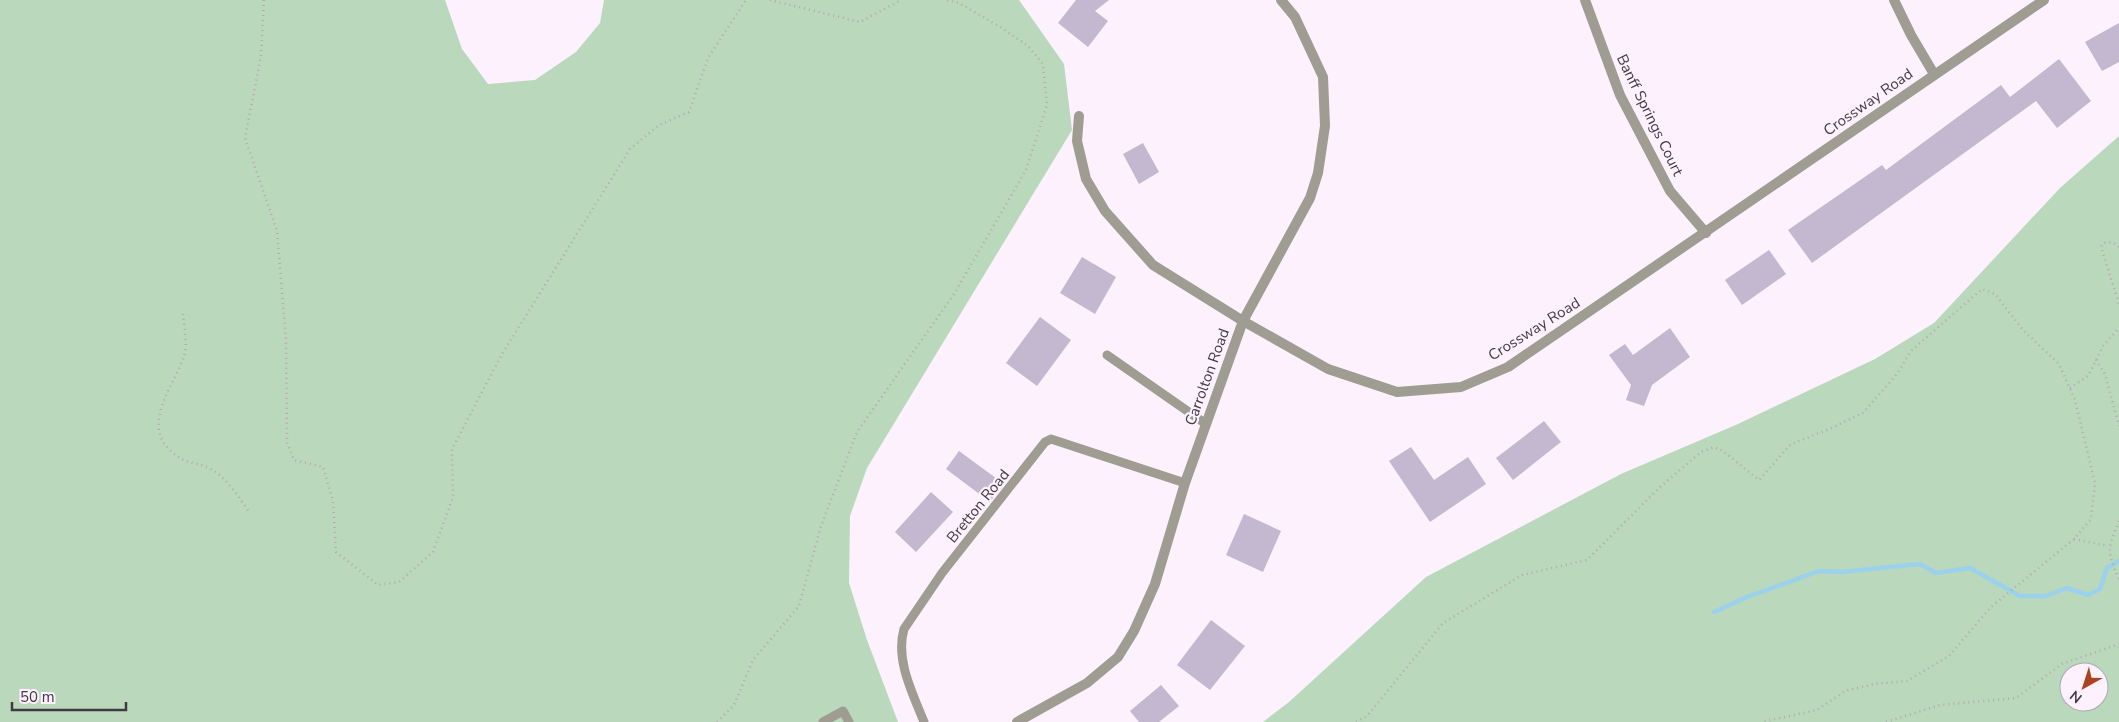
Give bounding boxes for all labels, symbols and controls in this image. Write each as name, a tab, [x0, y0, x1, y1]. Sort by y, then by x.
street label: Banff Springs Court	[1612, 51, 1688, 180]
street label: Crossway Road	[1819, 64, 1917, 140]
street label: Crossway Road	[1484, 293, 1584, 365]
street label: Carrolton Road	[1180, 326, 1234, 428]
street label: Bretton Road	[942, 465, 1014, 547]
north arrow	[2059, 662, 2109, 712]
scale bar	[12, 680, 126, 712]
text: N	[2066, 686, 2086, 707]
text: 50 m	[20, 687, 55, 707]

